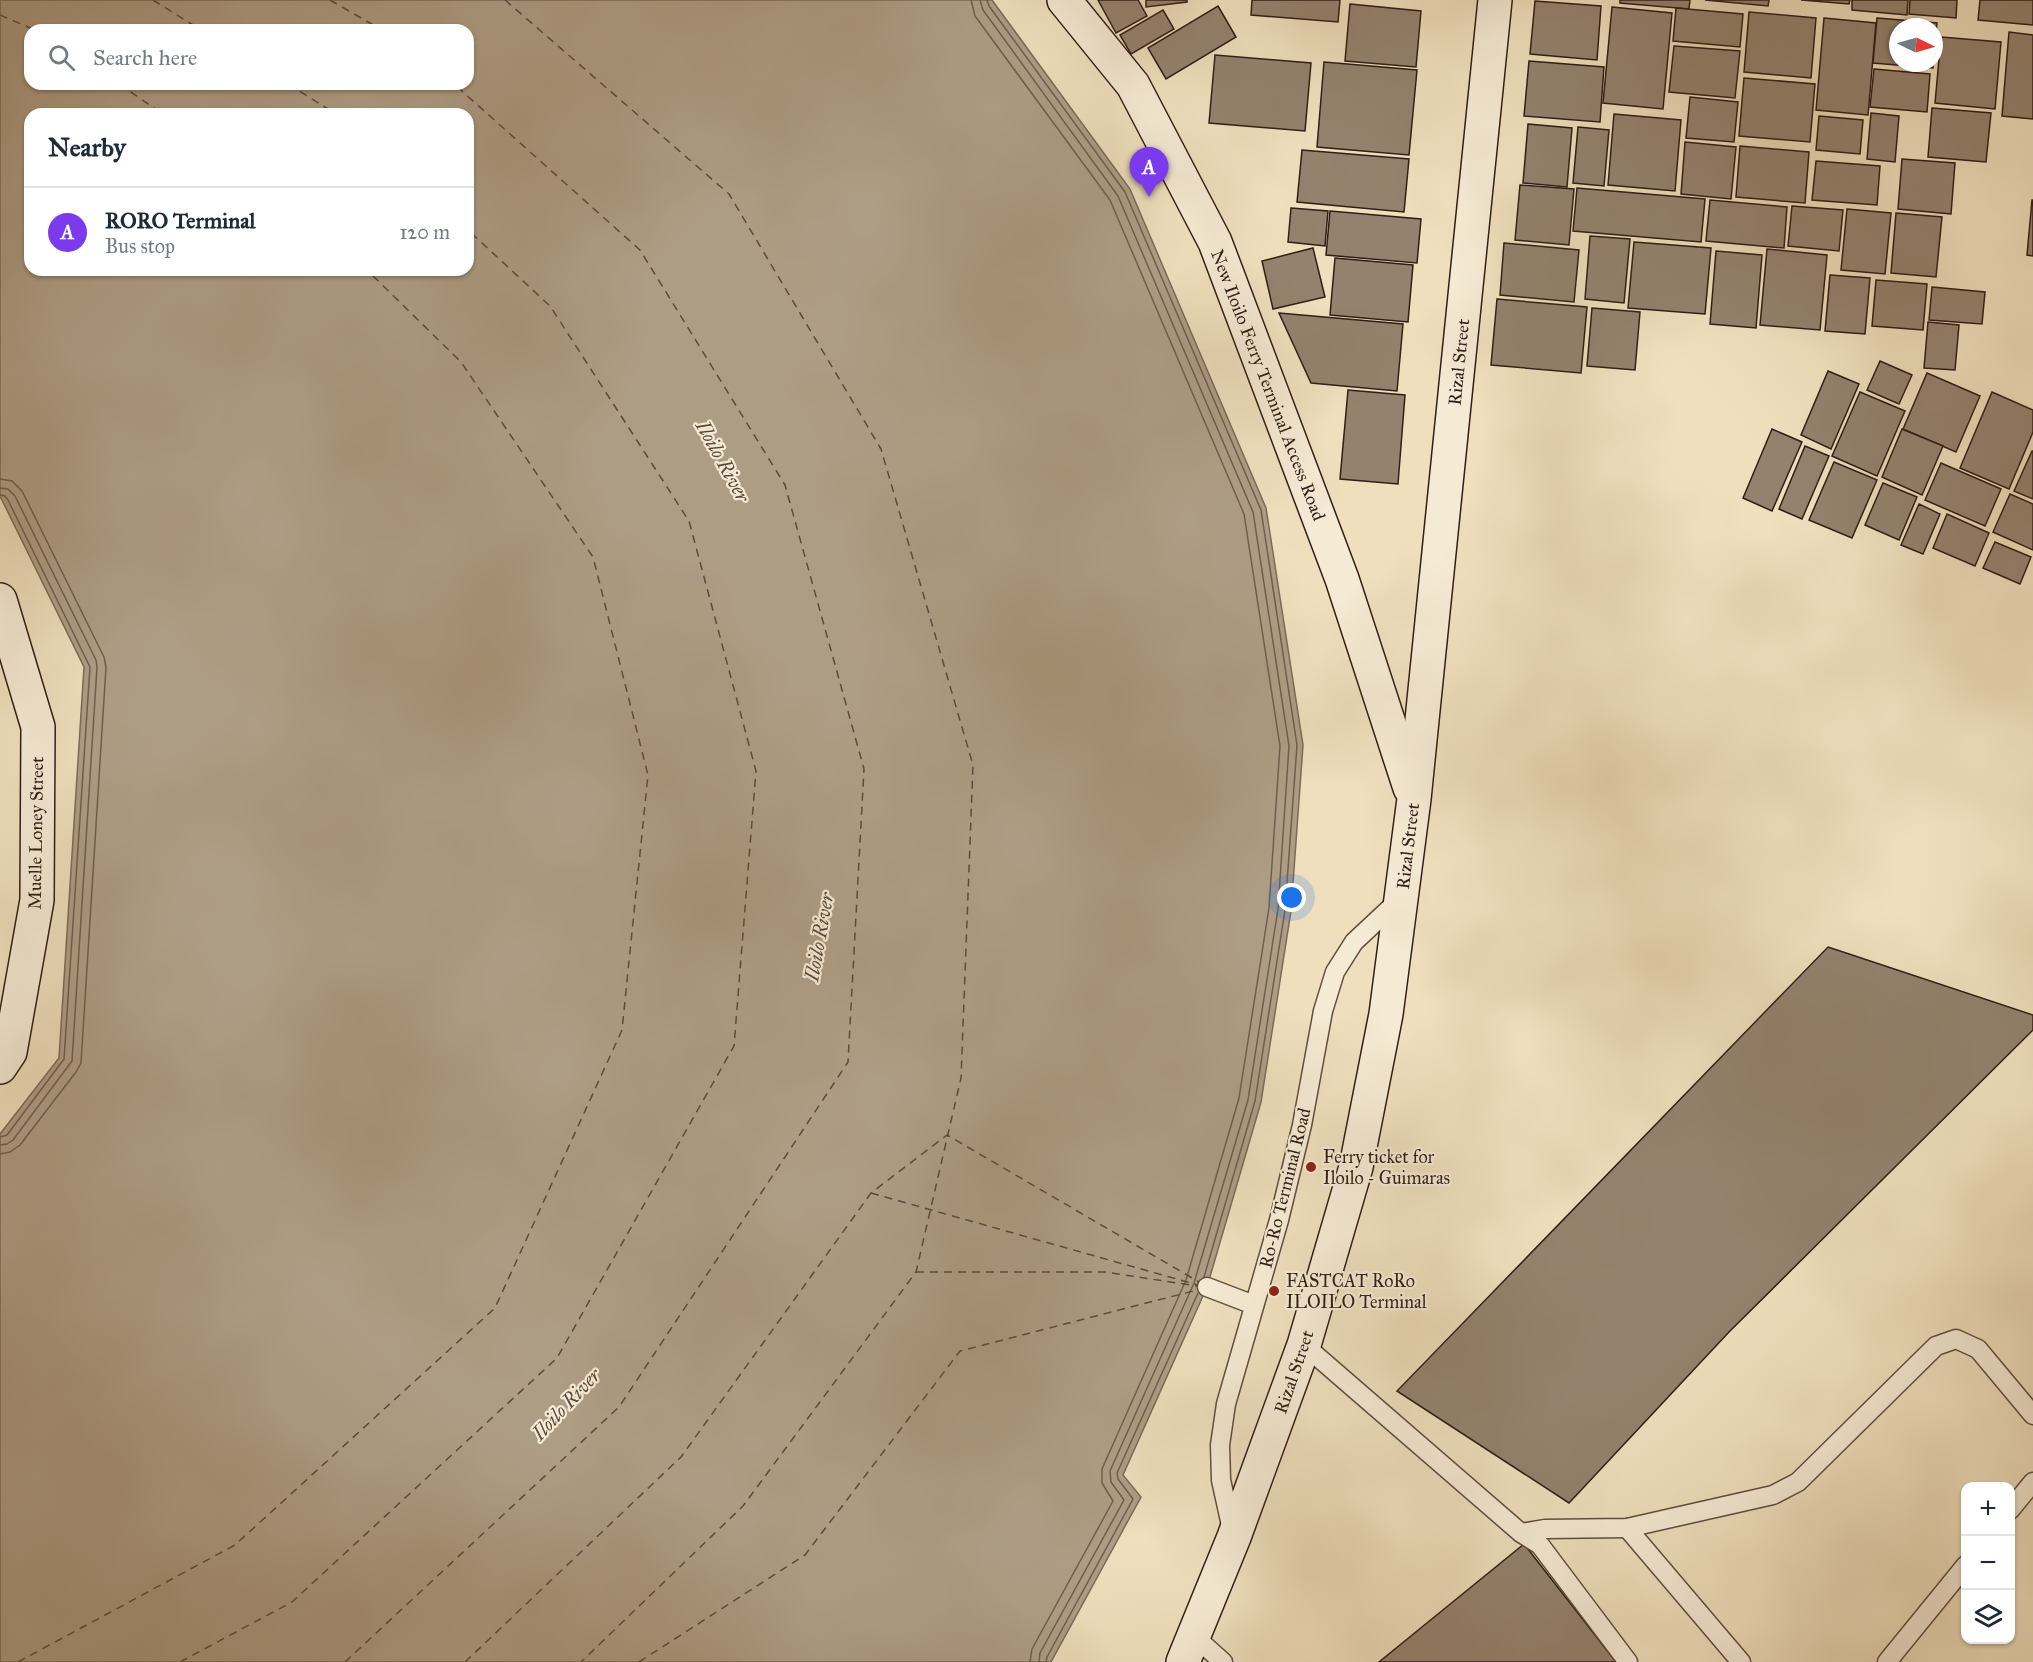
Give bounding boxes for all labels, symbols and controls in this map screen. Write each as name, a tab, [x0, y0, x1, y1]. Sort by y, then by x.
north arrow	[1889, 18, 1943, 72]
search box	[24, 24, 474, 90]
icon: search	[45, 41, 78, 74]
text: Search here	[93, 44, 197, 71]
text: Nearby	[48, 131, 126, 163]
pin: A	[1130, 148, 1168, 197]
text: RORO Terminal	[105, 207, 255, 234]
text: A	[61, 220, 74, 244]
text: 120 m	[399, 220, 450, 244]
text: Bus stop	[105, 234, 175, 258]
street label: New Iloilo Ferry Terminal Access Road	[1206, 246, 1330, 524]
street label: Rizal Street	[1444, 317, 1475, 406]
water label: Iloilo River	[690, 415, 756, 507]
street label: Muelle Loney Street	[24, 756, 48, 910]
street label: Rizal Street	[1392, 801, 1424, 891]
your location	[1277, 883, 1306, 912]
water label: Iloilo River	[799, 889, 839, 984]
street label: Ro-Ro Terminal Road	[1254, 1106, 1316, 1270]
place label: Ferry ticket for Iloilo - Guimaras	[1323, 1146, 1450, 1189]
marker: Ferry ticket for Iloilo - Guimaras	[1304, 1160, 1318, 1174]
place label: FASTCAT RoRo ILOILO Terminal	[1286, 1270, 1427, 1313]
marker: FASTCAT RoRo ILOILO Terminal	[1267, 1284, 1281, 1298]
street label: Rizal Street	[1269, 1327, 1319, 1417]
water label: Iloilo River	[526, 1362, 606, 1446]
map controls	[1961, 1482, 2015, 1644]
button: +	[1961, 1482, 2015, 1536]
button: −	[1961, 1536, 2015, 1590]
button: layers	[1961, 1590, 2015, 1644]

